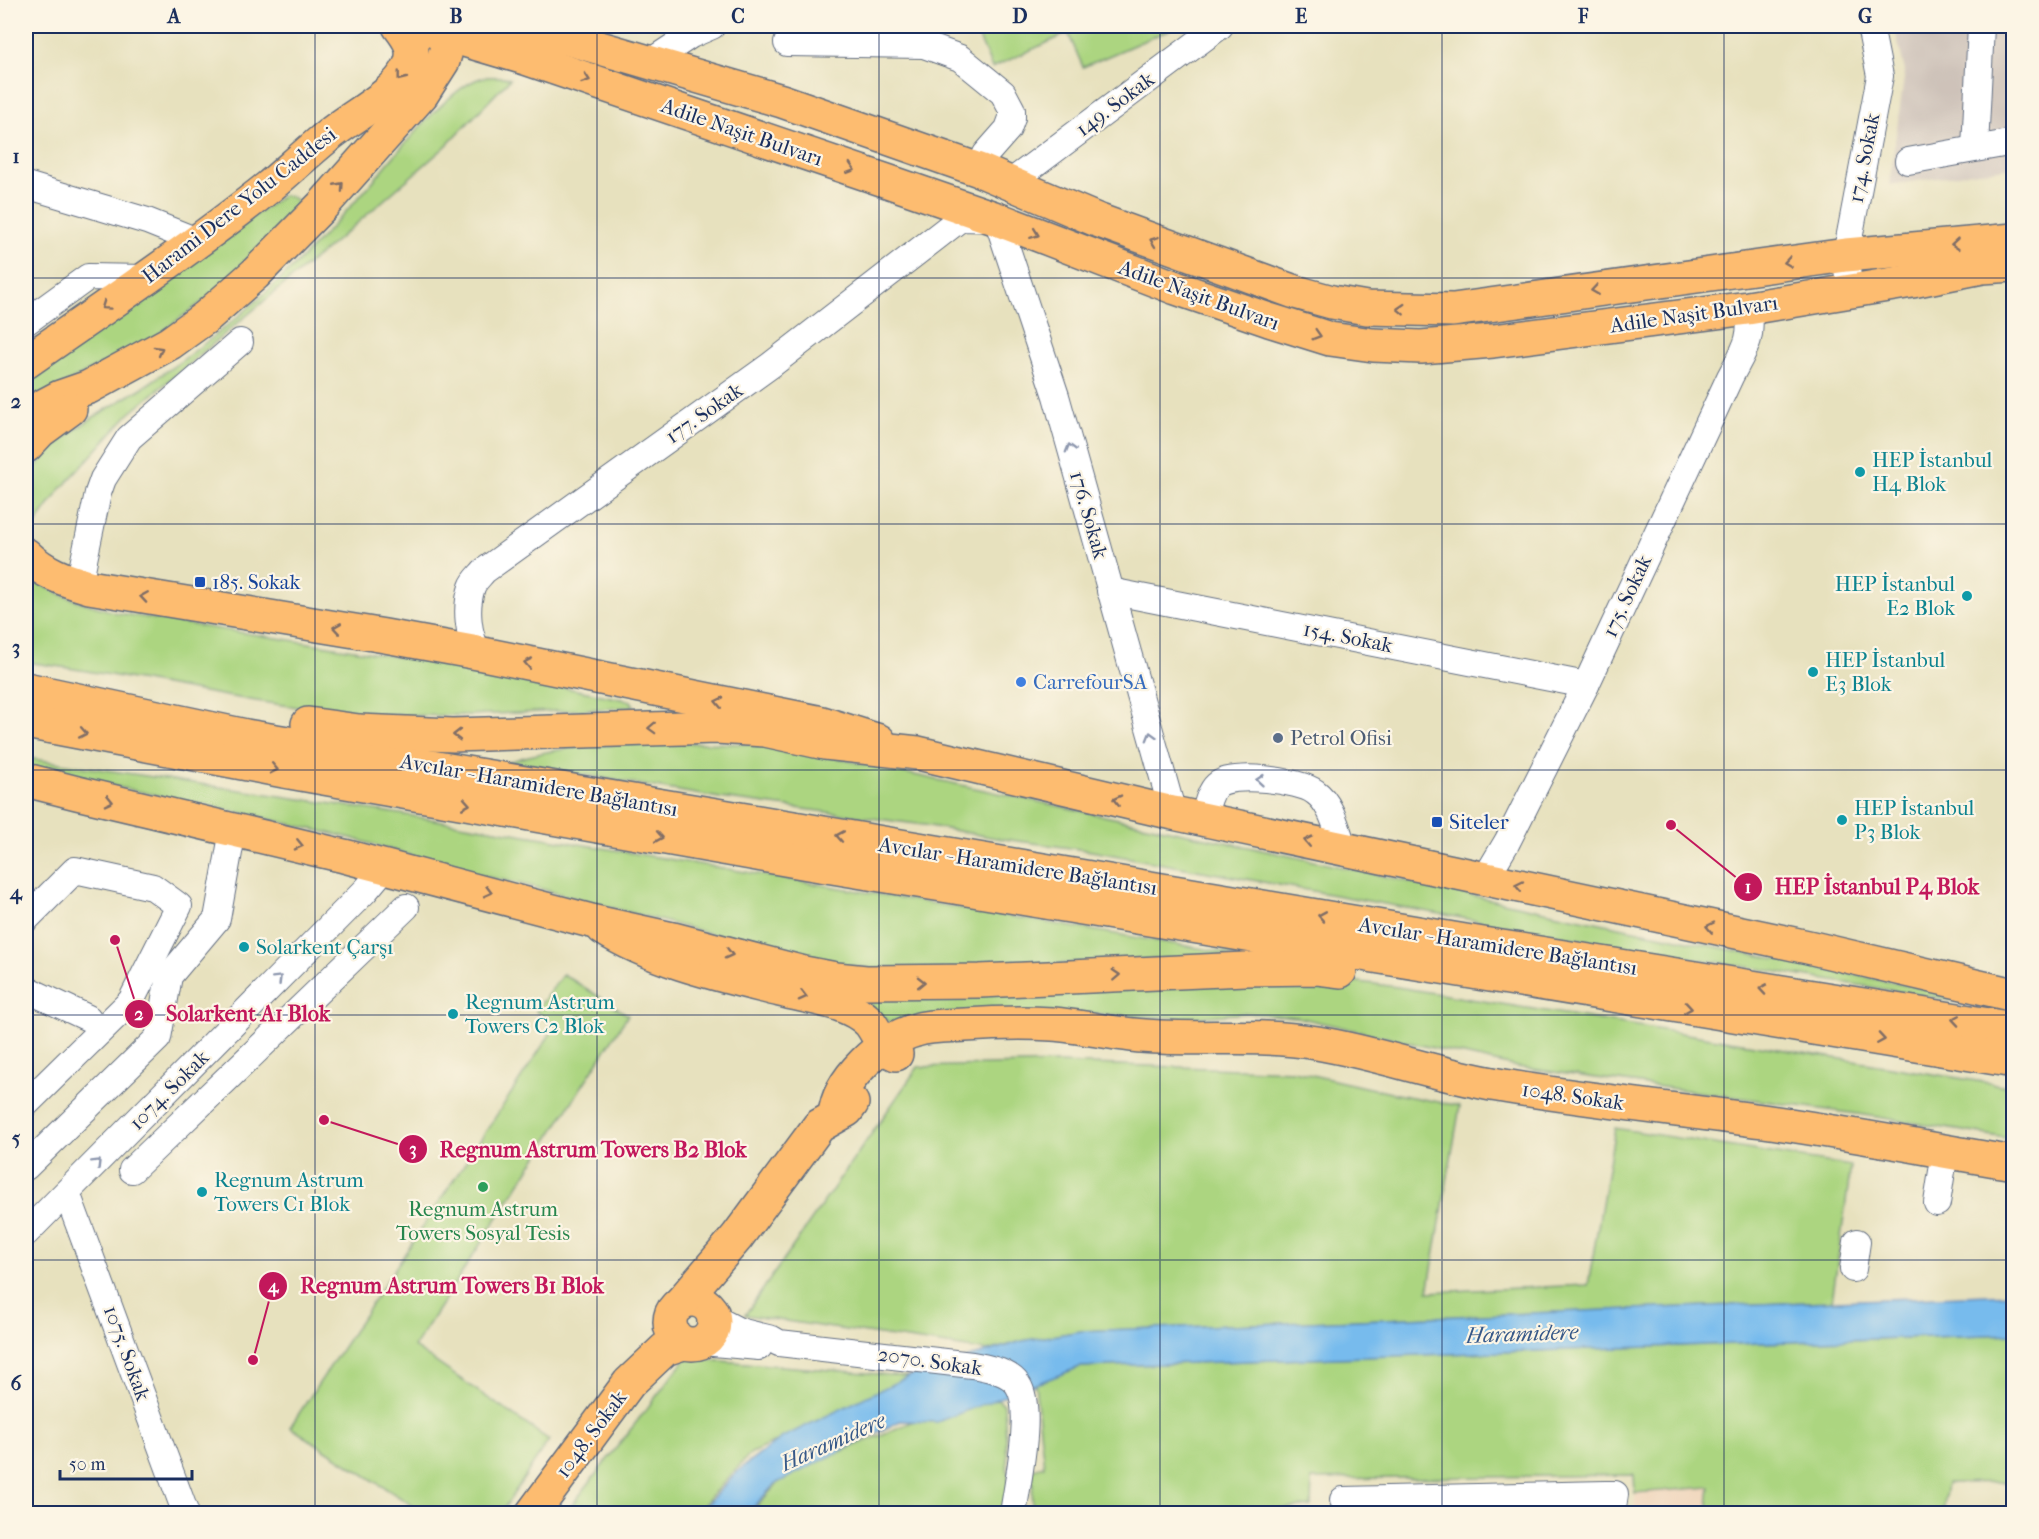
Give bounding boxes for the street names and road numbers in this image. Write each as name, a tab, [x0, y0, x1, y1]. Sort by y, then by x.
street label: 149. Sokak	[1071, 67, 1159, 141]
street label: Adile Naşit Bulvarı	[657, 93, 826, 171]
street label: 174. Sokak	[1844, 111, 1885, 205]
street label: Harami Dere Yolu Caddesi	[137, 122, 341, 288]
street label: Adile Naşit Bulvarı	[1115, 254, 1283, 335]
street label: Adile Naşit Bulvarı	[1608, 290, 1779, 338]
street label: 177. Sokak	[661, 378, 747, 448]
street label: 176. Sokak	[1065, 468, 1113, 562]
street label: 175. Sokak	[1598, 551, 1657, 641]
street label: 154. Sokak	[1301, 617, 1395, 657]
street label: Avcılar - Haramidere Bağlantısı	[397, 749, 680, 821]
street label: Avcılar - Haramidere Bağlantısı	[876, 832, 1159, 900]
street label: Avcılar - Haramidere Bağlantısı	[1356, 912, 1639, 980]
street label: 1074. Sokak	[124, 1045, 214, 1135]
street label: 1048. Sokak	[1520, 1077, 1626, 1115]
street label: 1075. Sokak	[99, 1302, 155, 1404]
street label: 2070. Sokak	[876, 1342, 984, 1380]
street label: 1048. Sokak	[550, 1386, 632, 1482]

